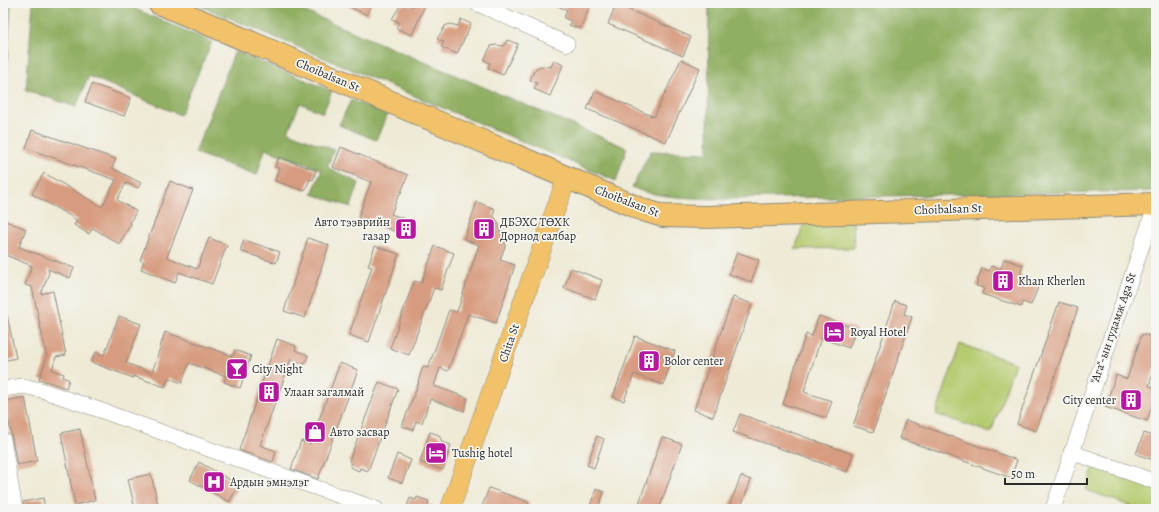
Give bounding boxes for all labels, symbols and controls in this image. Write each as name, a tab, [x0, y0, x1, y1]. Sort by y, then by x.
street label: Choibalsan St	[294, 54, 362, 96]
street label: Choibalsan St	[593, 181, 661, 221]
street label: Choibalsan St	[914, 200, 982, 218]
place label: Авто тээврийн газар	[313, 214, 390, 244]
place label: ДБЭХС ТӨХК Дорнод салбар	[500, 214, 576, 244]
building icon: Авто тээврийн газар	[393, 216, 419, 242]
building icon: ДБЭХС ТӨХК Дорнод салбар	[471, 216, 497, 242]
building icon: Khan Kherlen	[990, 268, 1016, 294]
street label: "Ага"-ын гудамж Aga St	[1086, 270, 1140, 386]
place label: Khan Kherlen	[1018, 273, 1086, 289]
hotel icon: Royal Hotel	[821, 319, 847, 345]
street label: Chita St	[495, 322, 523, 364]
place label: Royal Hotel	[850, 324, 906, 340]
building icon: Bolor center	[636, 348, 662, 374]
place label: Bolor center	[664, 353, 724, 369]
bar icon: City Night	[224, 356, 250, 382]
place label: City Night	[252, 361, 303, 377]
building icon: Улаан загалмай	[256, 379, 282, 405]
place label: Улаан загалмай	[284, 384, 364, 400]
building icon: City center	[1118, 387, 1144, 413]
place label: City center	[1063, 392, 1116, 408]
shop icon: Авто засвар	[302, 419, 328, 445]
place label: Авто засвар	[329, 424, 390, 440]
hotel icon: Tushig hotel	[423, 440, 449, 466]
place label: Tushig hotel	[452, 445, 512, 461]
scale bar	[1005, 460, 1087, 486]
text: 50 m	[1011, 466, 1035, 482]
hospital icon: Ардын эмнэлэг	[201, 469, 227, 495]
place label: Ардын эмнэлэг	[229, 474, 309, 490]

